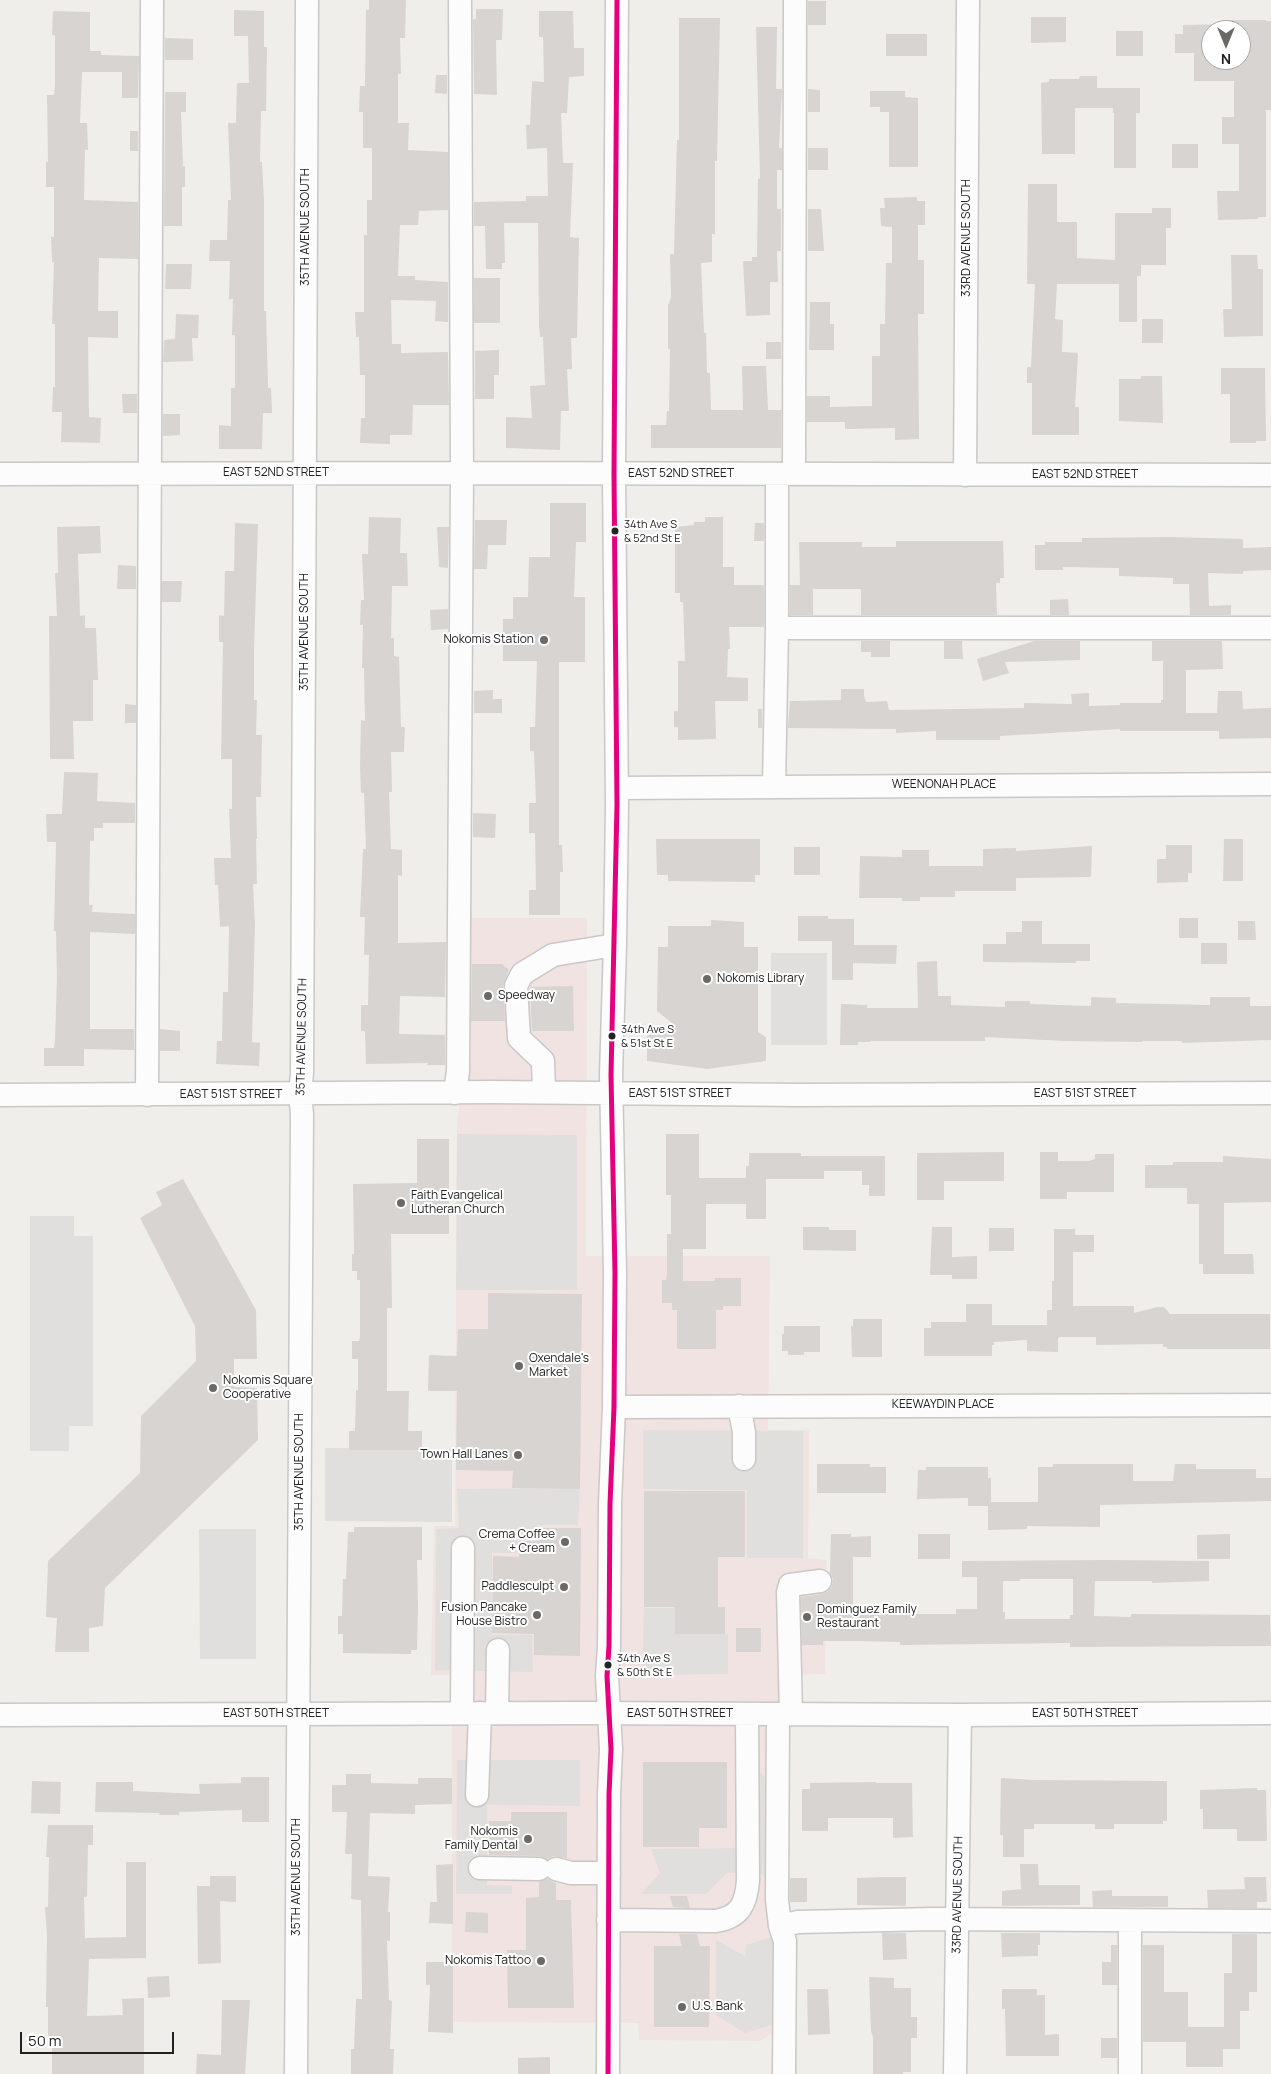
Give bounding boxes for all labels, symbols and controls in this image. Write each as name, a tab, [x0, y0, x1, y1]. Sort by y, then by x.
north arrow	[1201, 20, 1251, 70]
text: N	[1221, 50, 1231, 69]
street label: 35TH AVENUE SOUTH	[299, 168, 313, 286]
street label: 33RD AVENUE SOUTH	[960, 179, 974, 297]
street label: EAST 52ND STREET	[223, 466, 329, 480]
street label: EAST 52ND STREET	[628, 467, 734, 481]
street label: EAST 52ND STREET	[1032, 468, 1138, 482]
place label: 34th Ave S & 52nd St E	[624, 518, 681, 544]
marker: 34th Ave S & 52nd St E	[610, 526, 620, 536]
street label: 35TH AVENUE SOUTH	[298, 573, 312, 691]
place label: Nokomis Station	[443, 633, 534, 647]
marker: Nokomis Station	[538, 634, 550, 646]
street label: WEENONAH PLACE	[892, 778, 996, 792]
place label: Nokomis Library	[717, 972, 804, 986]
marker: Nokomis Library	[701, 973, 713, 985]
street label: 35TH AVENUE SOUTH	[294, 978, 310, 1096]
place label: Speedway	[498, 989, 555, 1003]
marker: Speedway	[482, 990, 494, 1002]
place label: 34th Ave S & 51st St E	[621, 1023, 674, 1049]
marker: 34th Ave S & 51st St E	[607, 1031, 617, 1041]
street label: EAST 51ST STREET	[629, 1087, 731, 1101]
street label: EAST 51ST STREET	[1034, 1087, 1136, 1101]
street label: EAST 51ST STREET	[180, 1088, 282, 1102]
place label: Faith Evangelical Lutheran Church	[411, 1189, 504, 1217]
marker: Faith Evangelical Lutheran Church	[395, 1197, 407, 1209]
place label: Oxendale's Market	[529, 1352, 589, 1380]
marker: Oxendale's Market	[513, 1360, 525, 1372]
place label: Nokomis Square Cooperative	[223, 1374, 312, 1402]
marker: Nokomis Square Cooperative	[207, 1382, 219, 1394]
street label: KEEWAYDIN PLACE	[892, 1398, 994, 1412]
street label: 35TH AVENUE SOUTH	[293, 1413, 307, 1531]
place label: Town Hall Lanes	[420, 1448, 508, 1462]
marker: Town Hall Lanes	[512, 1449, 524, 1461]
place label: Crema Coffee + Cream	[479, 1528, 555, 1556]
marker: Crema Coffee + Cream	[559, 1536, 571, 1548]
place label: Paddlesculpt	[482, 1580, 554, 1594]
marker: Paddlesculpt	[558, 1581, 570, 1593]
place label: Fusion Pancake House Bistro	[441, 1601, 527, 1629]
place label: Dominguez Family Restaurant	[817, 1603, 917, 1631]
marker: Fusion Pancake House Bistro	[531, 1609, 543, 1621]
marker: Dominguez Family Restaurant	[801, 1611, 813, 1623]
place label: 34th Ave S & 50th St E	[617, 1652, 672, 1678]
marker: 34th Ave S & 50th St E	[603, 1660, 613, 1670]
street label: EAST 50TH STREET	[223, 1707, 329, 1721]
street label: EAST 50TH STREET	[627, 1707, 733, 1721]
street label: EAST 50TH STREET	[1032, 1707, 1138, 1721]
street label: 35TH AVENUE SOUTH	[290, 1818, 304, 1936]
place label: Nokomis Family Dental	[445, 1825, 518, 1853]
marker: Nokomis Family Dental	[522, 1833, 534, 1845]
street label: 33RD AVENUE SOUTH	[950, 1836, 966, 1954]
place label: Nokomis Tattoo	[445, 1954, 531, 1968]
marker: Nokomis Tattoo	[535, 1955, 547, 1967]
place label: U.S. Bank	[692, 2000, 743, 2014]
marker: U.S. Bank	[676, 2001, 688, 2013]
scale bar	[22, 2022, 176, 2054]
text: 50 m	[28, 2030, 62, 2051]

